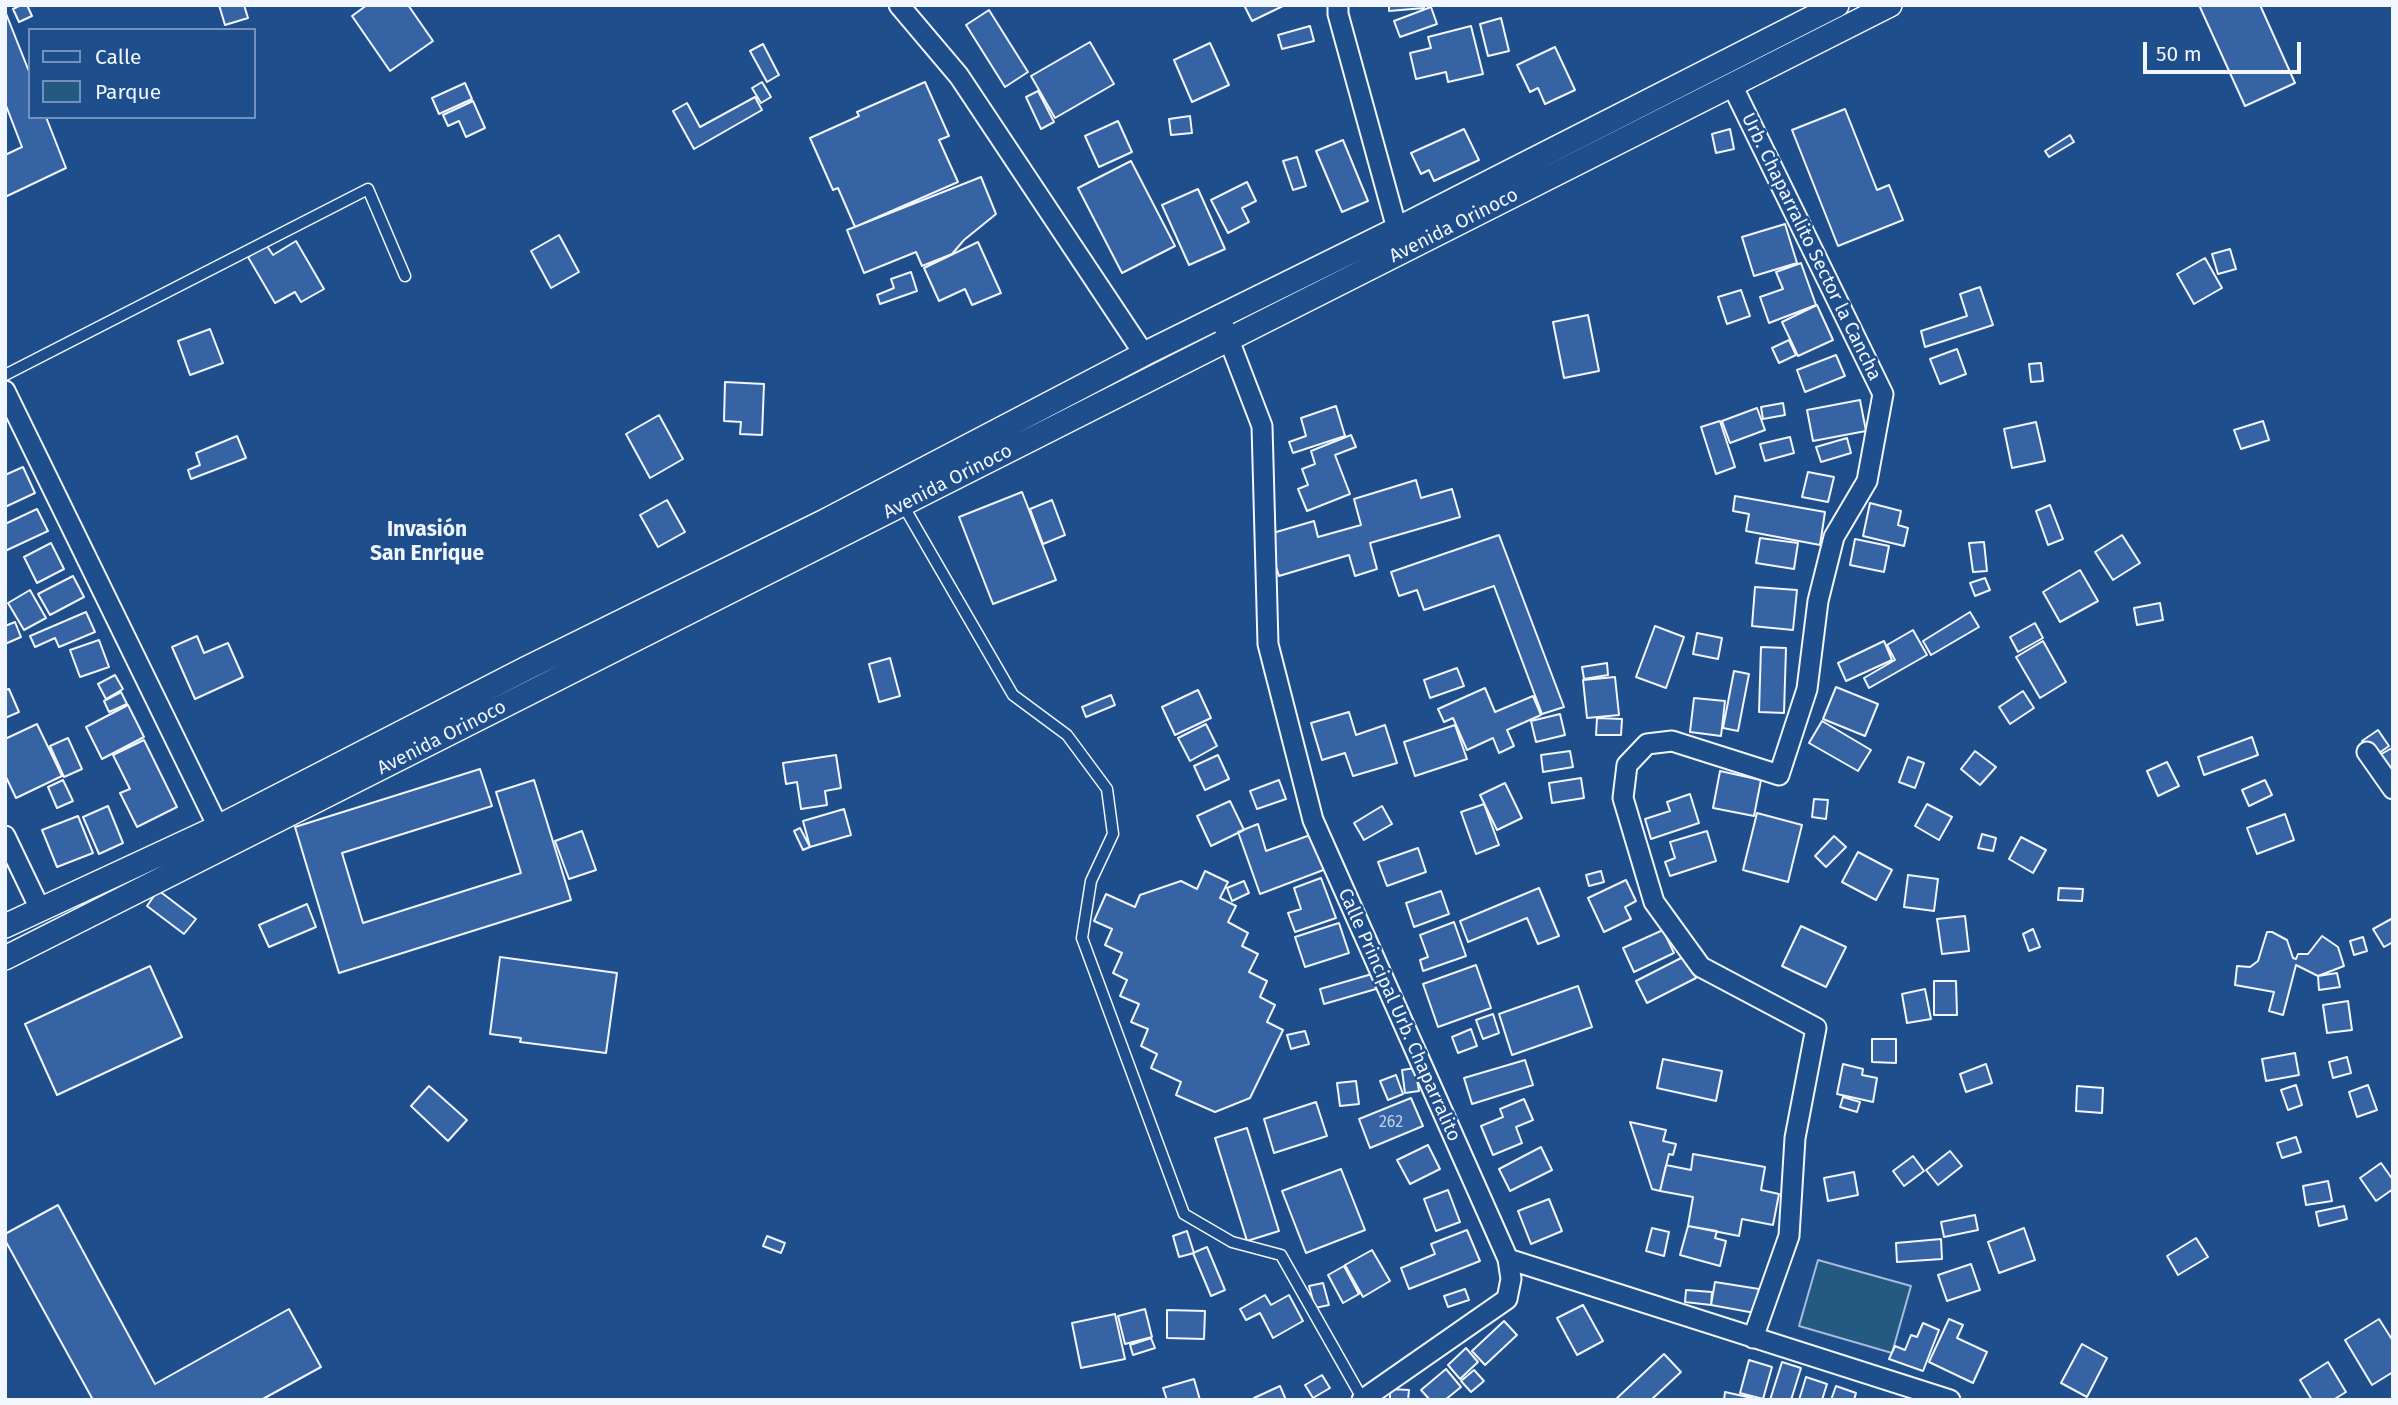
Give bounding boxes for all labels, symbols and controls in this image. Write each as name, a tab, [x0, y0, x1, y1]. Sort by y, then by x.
legend	[28, 28, 256, 119]
scale bar	[2146, 28, 2304, 72]
text: 50 m	[2156, 41, 2202, 67]
text: Calle	[95, 44, 141, 70]
text: Parque	[95, 79, 161, 105]
street label: Urb. Chaparralito Sector la Cancha	[1736, 109, 1886, 385]
street label: Avenida Orinoco	[1386, 184, 1522, 268]
street label: Avenida Orinoco	[880, 440, 1016, 524]
district label: Invasión San Enrique	[370, 517, 484, 567]
street label: Avenida Orinoco	[374, 696, 510, 780]
street label: Calle Principal Urb. Chaparralito	[1333, 885, 1465, 1145]
house number: 262	[1379, 1113, 1403, 1133]

